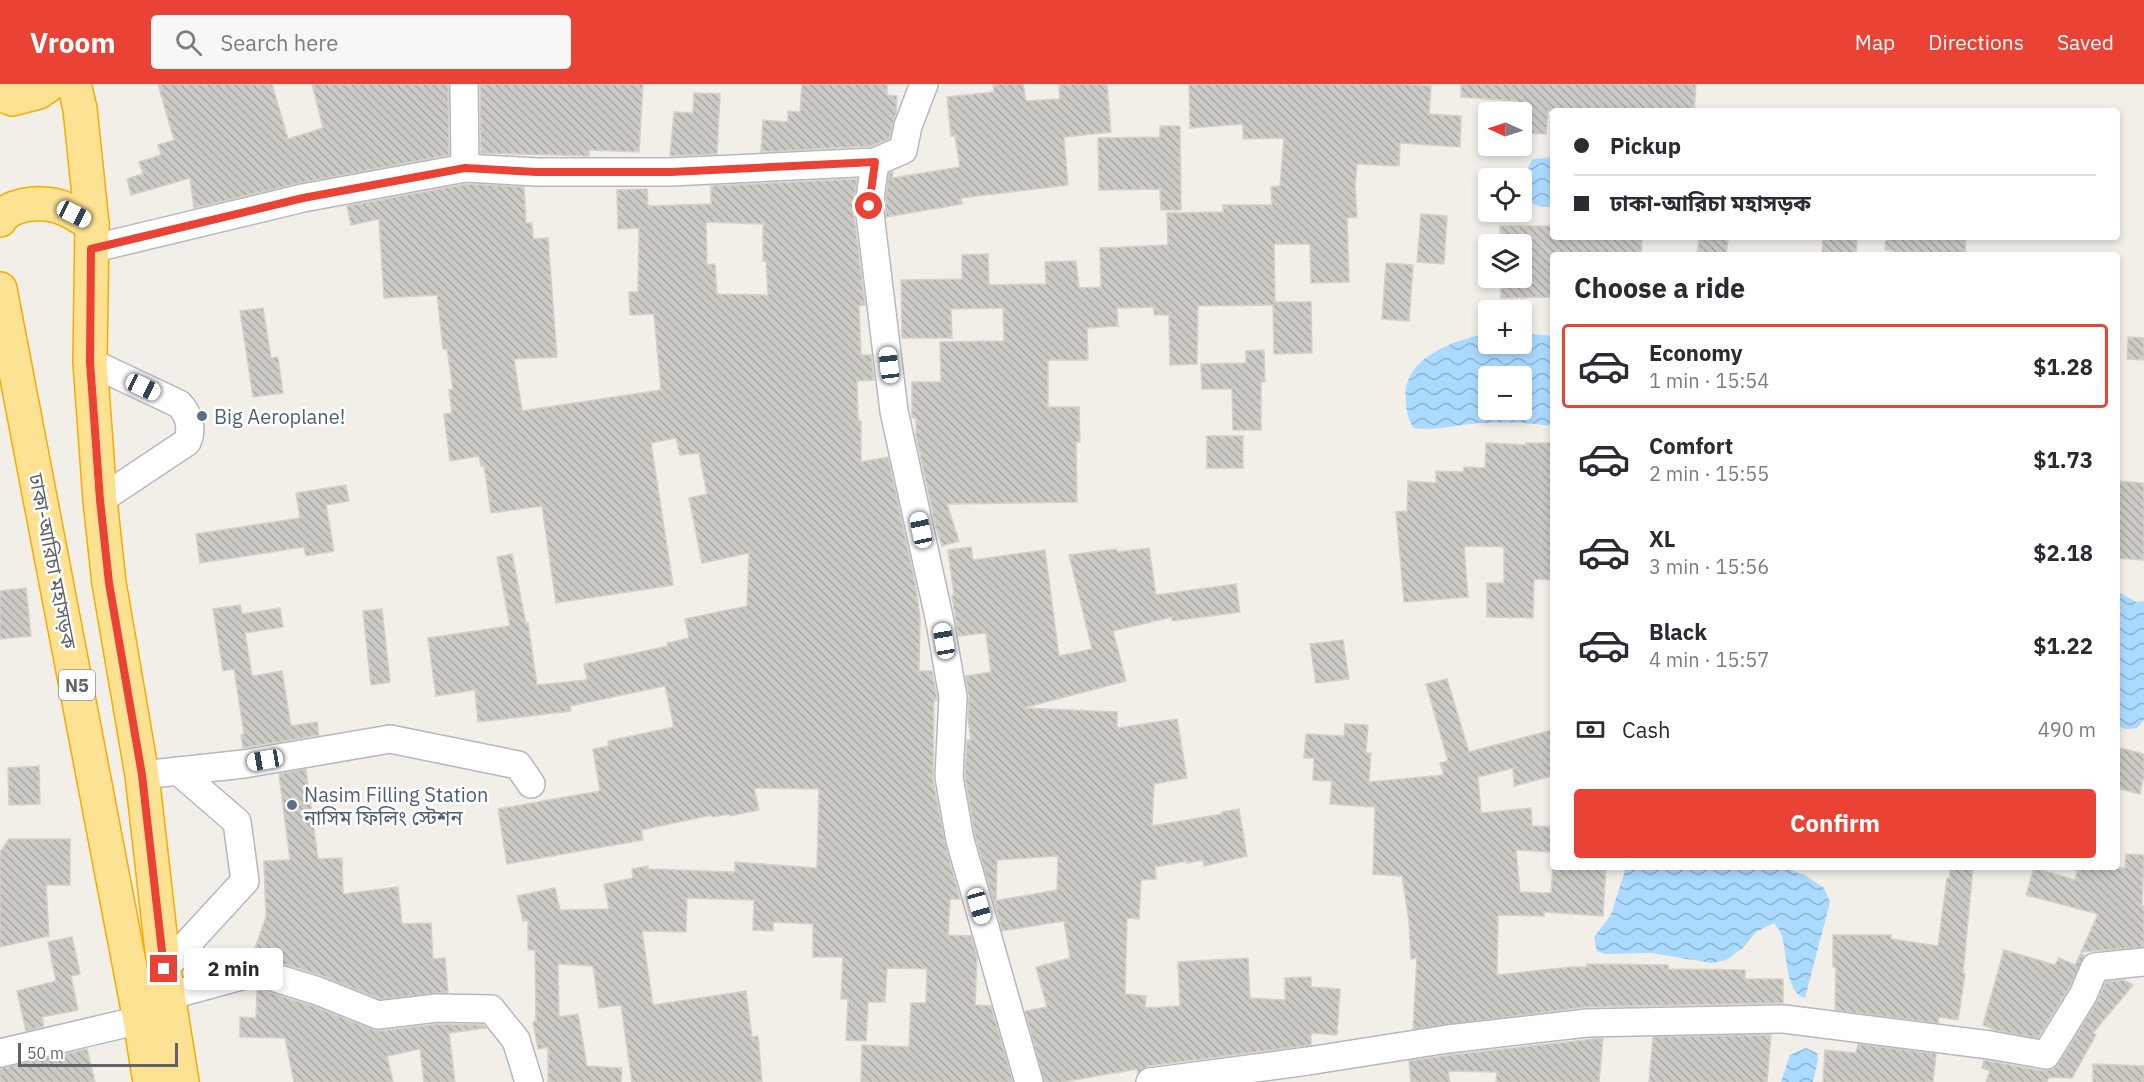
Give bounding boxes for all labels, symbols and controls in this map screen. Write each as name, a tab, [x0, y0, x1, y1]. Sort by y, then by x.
search box	[151, 15, 571, 69]
text: Vroom	[30, 24, 115, 61]
icon: search	[172, 26, 205, 59]
text: Search here	[220, 28, 338, 57]
text: Map	[1855, 28, 1895, 56]
text: Directions	[1928, 28, 2024, 56]
text: Saved	[2057, 28, 2114, 56]
north arrow	[1478, 102, 1532, 156]
map controls	[1478, 102, 1532, 420]
text: Pickup	[1610, 131, 1681, 160]
button: locate	[1478, 168, 1532, 222]
text: ঢাকা-আরিচা মহাসড়ক	[1610, 188, 1811, 217]
route start	[855, 192, 882, 219]
car	[54, 198, 94, 230]
button: layers	[1478, 234, 1532, 288]
text: Choose a ride	[1574, 270, 1745, 305]
button: +	[1478, 300, 1532, 354]
text: Economy	[1649, 338, 1743, 367]
icon: car	[1577, 339, 1631, 393]
car	[878, 346, 900, 384]
text: $1.28	[2033, 352, 2093, 381]
button: −	[1478, 366, 1532, 420]
text: 1 min · 15:54	[1649, 367, 1769, 394]
car	[123, 371, 163, 403]
place label: Big Aeroplane!	[214, 403, 345, 430]
marker: Big Aeroplane!	[195, 409, 209, 423]
text: Comfort	[1649, 431, 1733, 460]
icon: car	[1577, 432, 1631, 486]
text: $1.73	[2033, 445, 2093, 474]
text: 2 min · 15:55	[1649, 460, 1769, 487]
street label: ঢাকা-আরিচা মহাসড়ক	[23, 470, 83, 652]
car	[908, 511, 934, 549]
text: XL	[1649, 524, 1675, 553]
icon: car	[1577, 525, 1631, 579]
text: $2.18	[2033, 538, 2093, 567]
text: 3 min · 15:56	[1649, 553, 1769, 580]
text: Black	[1649, 617, 1707, 646]
icon: car	[1577, 618, 1631, 672]
car	[932, 622, 956, 660]
text: $1.22	[2033, 631, 2093, 660]
text: 4 min · 15:57	[1649, 646, 1769, 673]
road number: N5	[59, 670, 95, 700]
icon: cash	[1574, 713, 1607, 746]
text: Cash	[1622, 715, 1671, 744]
text: 490 m	[2038, 716, 2096, 743]
car	[246, 748, 284, 772]
place label: Nasim Filling Station নাসিম ফিলিং স্টেশন	[303, 781, 488, 831]
button: Confirm	[1574, 789, 2096, 858]
marker: Nasim Filling Station নাসিম ফিলিং স্টেশন	[285, 798, 299, 812]
car	[965, 886, 993, 926]
callout: 2 min	[185, 948, 284, 990]
route end	[150, 955, 177, 982]
text: 2 min	[207, 955, 260, 982]
scale bar	[18, 1040, 178, 1068]
text: 50 m	[27, 1043, 64, 1063]

